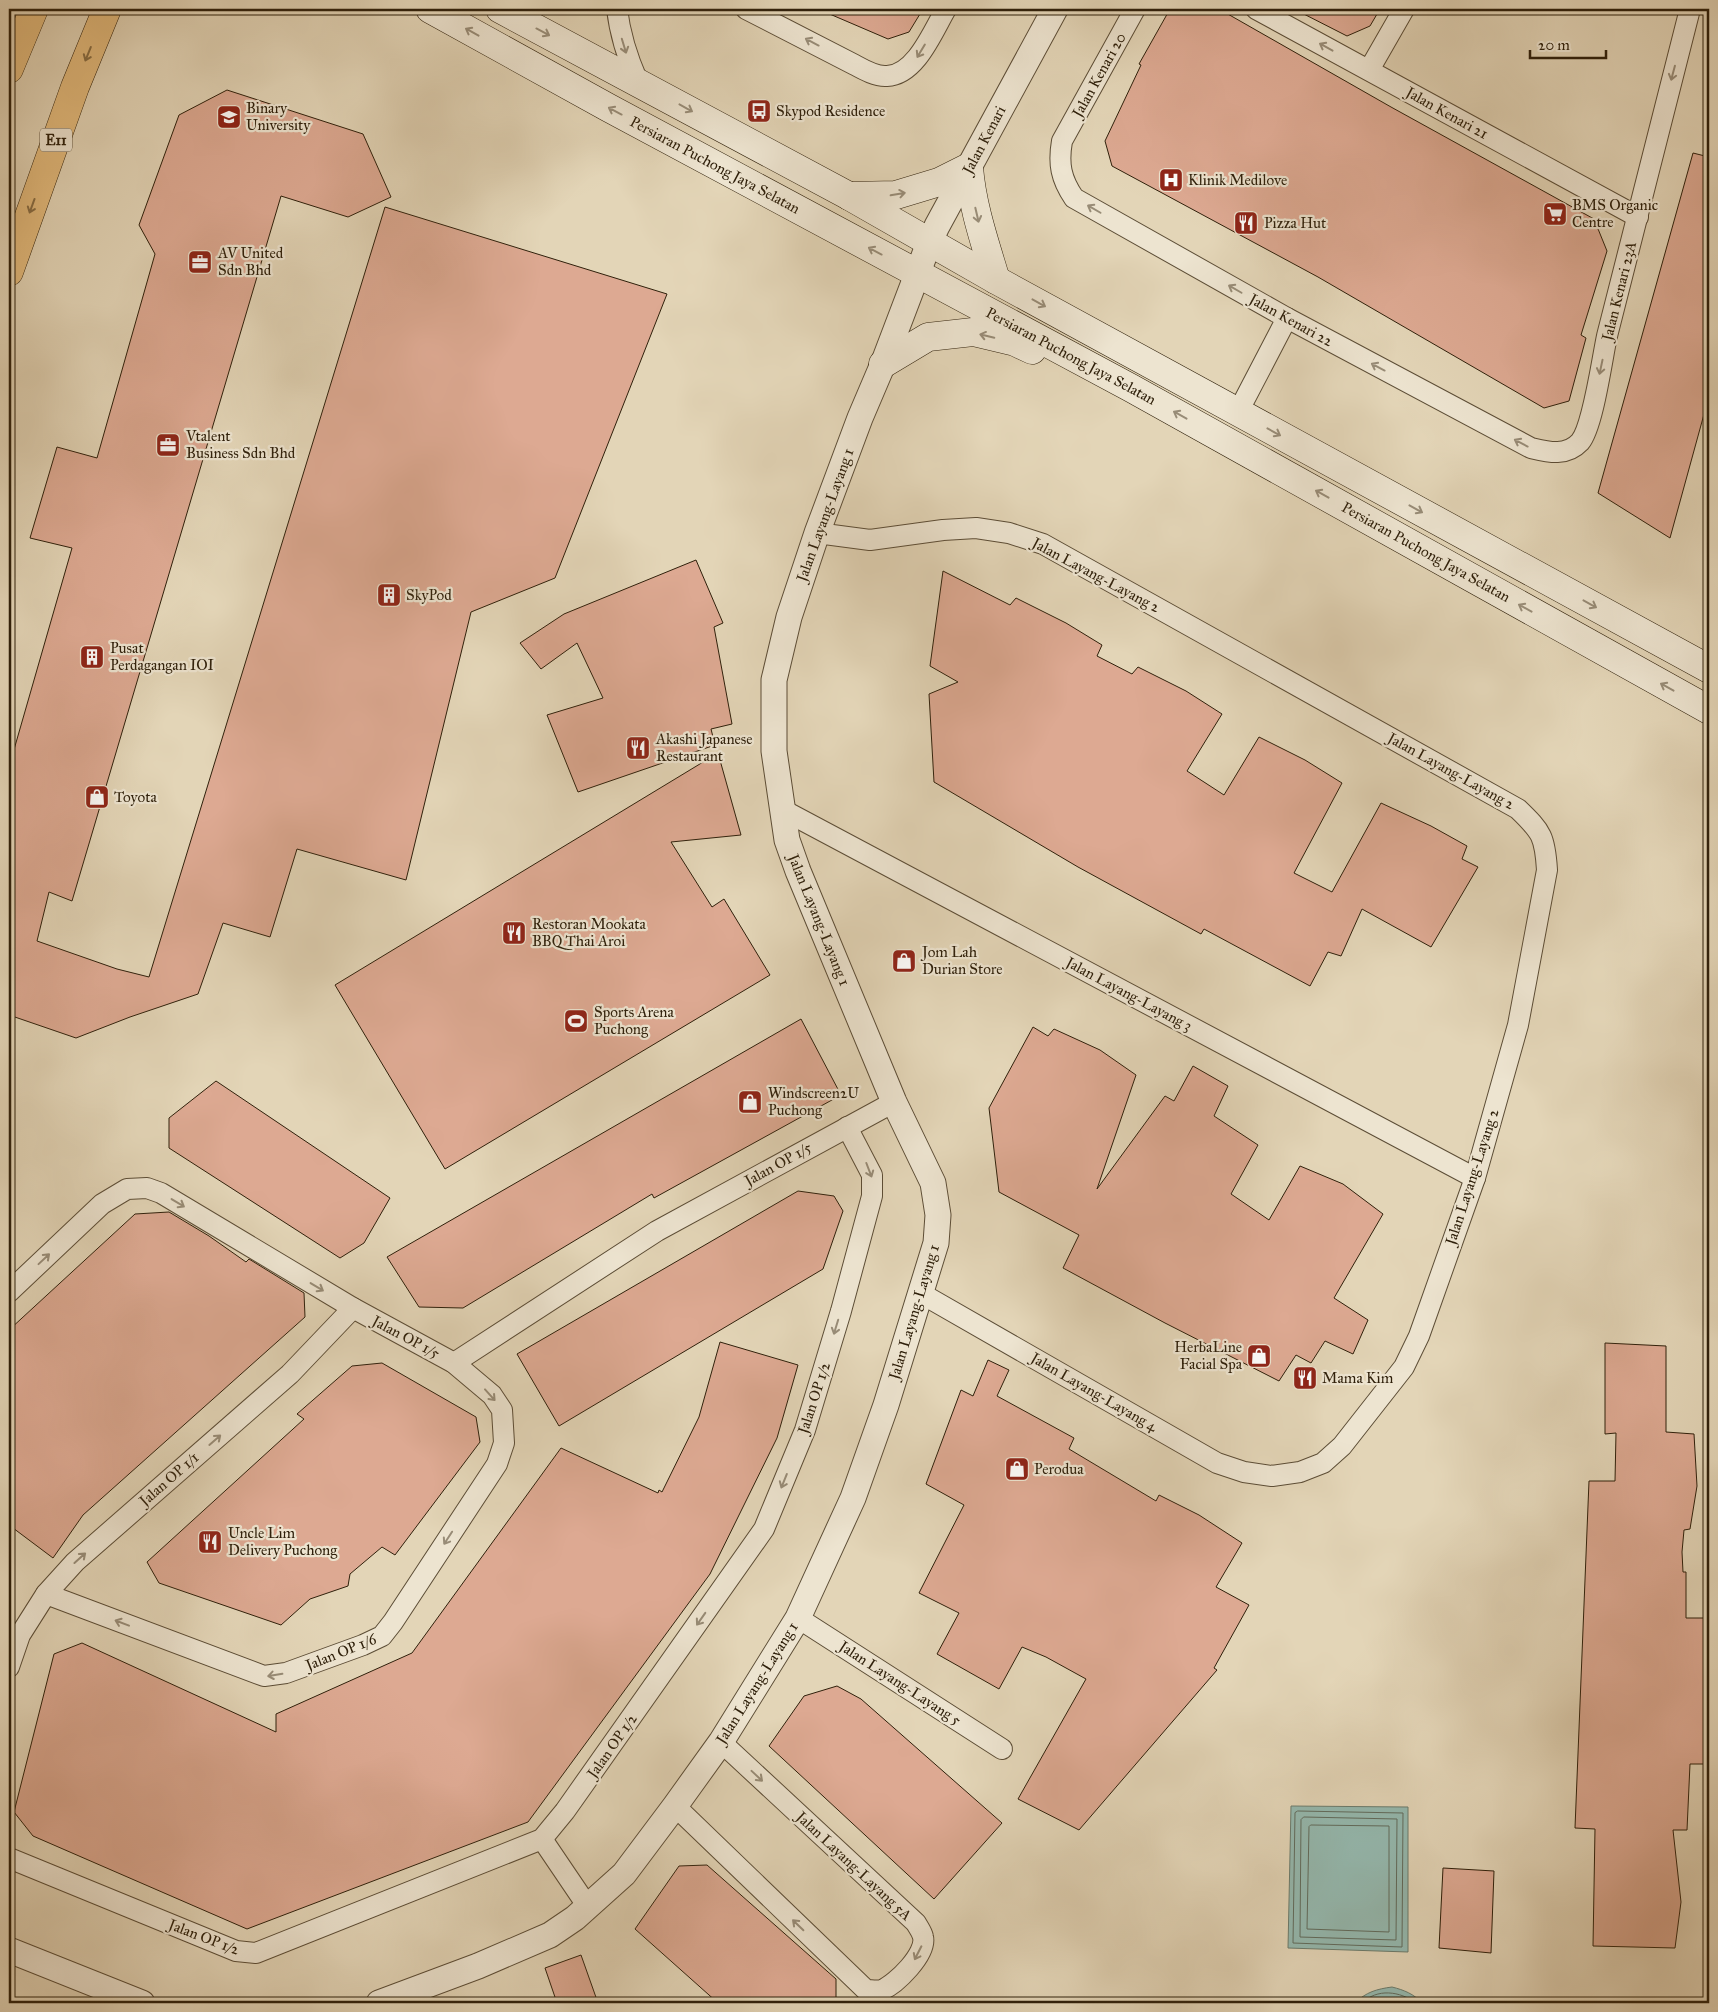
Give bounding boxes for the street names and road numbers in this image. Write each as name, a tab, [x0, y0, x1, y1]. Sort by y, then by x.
street label: Jalan Kenari 20	[1067, 29, 1131, 123]
street label: Jalan Kenari 21	[1400, 82, 1491, 144]
street label: Jalan Kenari	[958, 103, 1010, 179]
street label: Persiaran Puchong Jaya Selatan	[626, 112, 803, 218]
road number: E11	[40, 128, 72, 152]
street label: Jalan Kenari 23A	[1598, 240, 1641, 345]
street label: Jalan Kenari 22	[1244, 289, 1336, 352]
street label: Persiaran Puchong Jaya Selatan	[982, 303, 1159, 409]
street label: Jalan Layang-Layang 1	[792, 446, 858, 586]
street label: Persiaran Puchong Jaya Selatan	[1338, 498, 1513, 607]
street label: Jalan Layang-Layang 2	[1027, 533, 1163, 617]
street label: Jalan Layang-Layang 2	[1382, 728, 1518, 814]
street label: Jalan Layang-Layang 1	[783, 850, 854, 989]
street label: Jalan Layang-Layang 3	[1061, 952, 1195, 1036]
street label: Jalan Layang-Layang 2	[1441, 1106, 1504, 1249]
street label: Jalan OP 1/5	[740, 1138, 815, 1192]
street label: Jalan Layang-Layang 1	[884, 1242, 944, 1384]
street label: Jalan OP 1/5	[367, 1311, 443, 1363]
street label: Jalan Layang-Layang 4	[1025, 1347, 1161, 1437]
street label: Jalan OP 1/2	[793, 1359, 835, 1438]
street label: Jalan OP 1/1	[134, 1448, 203, 1512]
street label: Jalan Layang-Layang 1	[711, 1619, 803, 1750]
street label: Jalan OP 1/6	[301, 1629, 381, 1676]
street label: Jalan Layang-Layang 5	[834, 1636, 964, 1730]
street label: Jalan OP 1/2	[582, 1710, 642, 1784]
street label: Jalan Layang-Layang 5A	[790, 1806, 916, 1925]
street label: Jalan OP 1/2	[164, 1915, 242, 1960]

